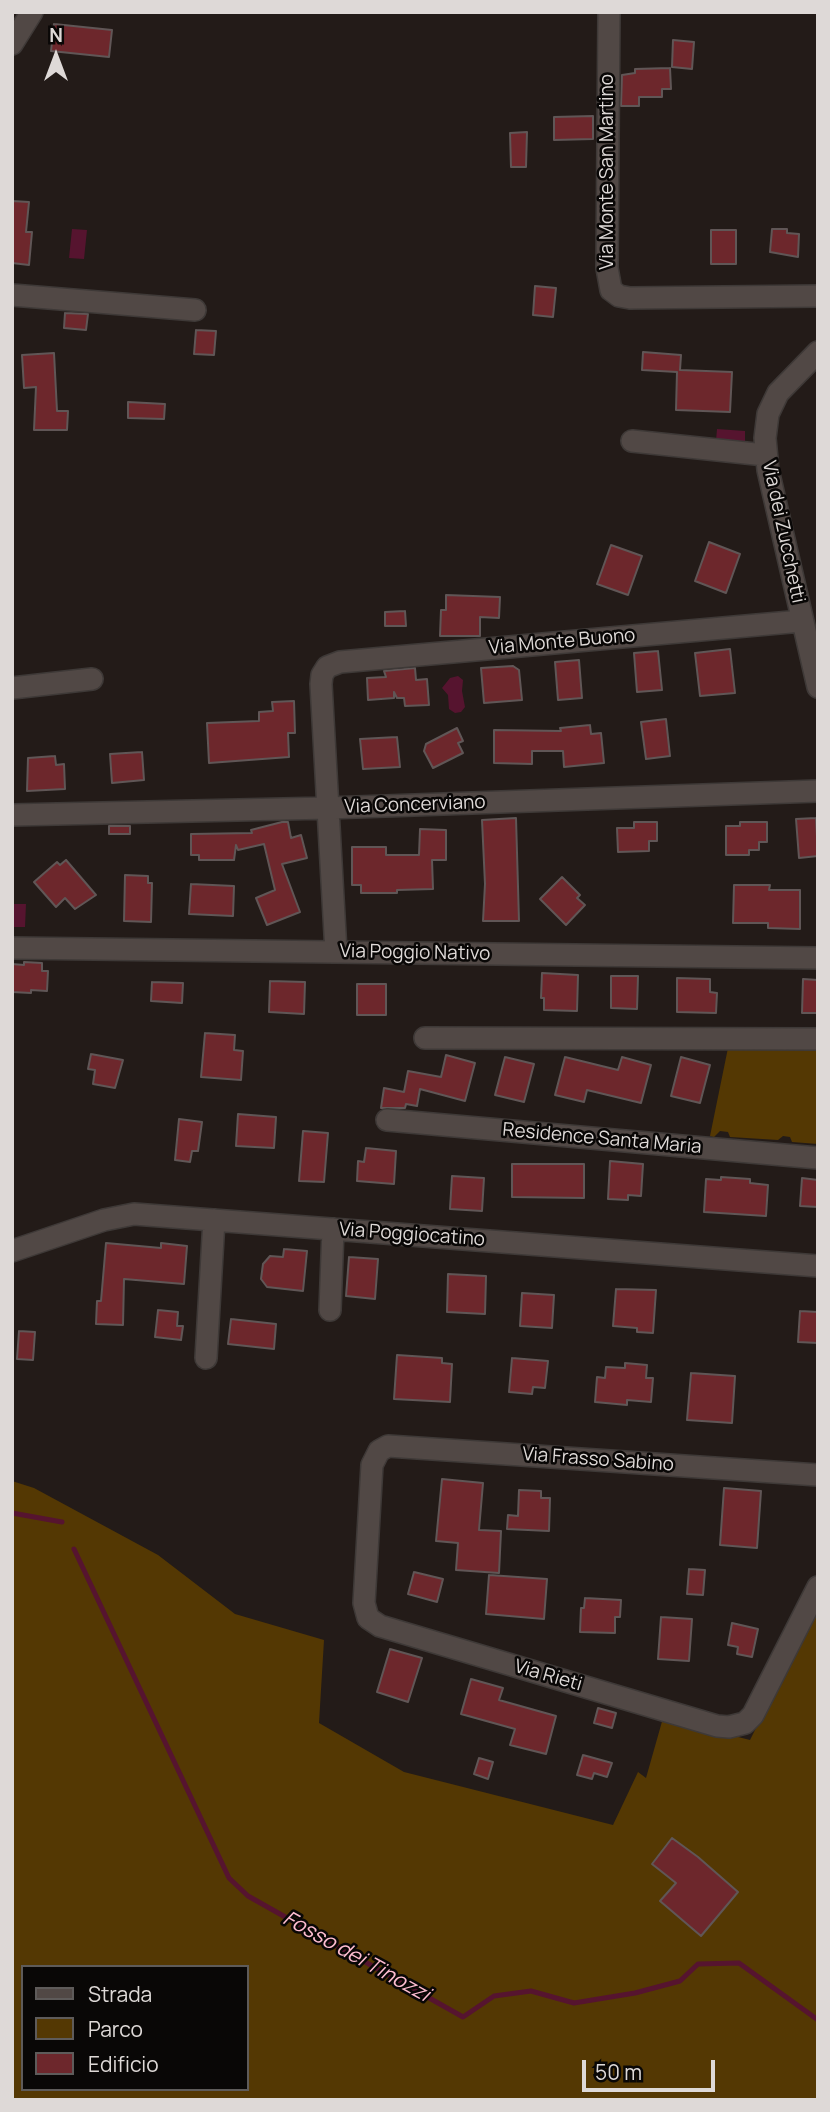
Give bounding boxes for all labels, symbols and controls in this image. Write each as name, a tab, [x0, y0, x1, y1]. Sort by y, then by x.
north arrow	[21, 21, 91, 91]
text: N	[49, 22, 63, 48]
street label: Via Monte San Martino	[597, 74, 619, 270]
street label: Via dei Zucchetti	[757, 459, 809, 605]
street label: Via Monte Buono	[488, 624, 636, 660]
street label: Via Concerviano	[344, 791, 486, 819]
street label: Via Poggio Nativo	[340, 940, 490, 966]
street label: Residence Santa Maria	[501, 1119, 703, 1159]
street label: Via Poggiocatino	[338, 1219, 486, 1251]
street label: Via Frasso Sabino	[521, 1443, 675, 1477]
street label: Via Rieti	[511, 1655, 585, 1697]
water label: Fosso dei Tinozzi	[278, 1906, 434, 2008]
legend	[21, 1965, 248, 2091]
text: Strada	[88, 1980, 152, 2008]
text: Parco	[88, 2015, 143, 2043]
scale bar	[585, 2046, 718, 2090]
text: Edificio	[88, 2050, 159, 2078]
text: 50 m	[595, 2058, 642, 2086]

